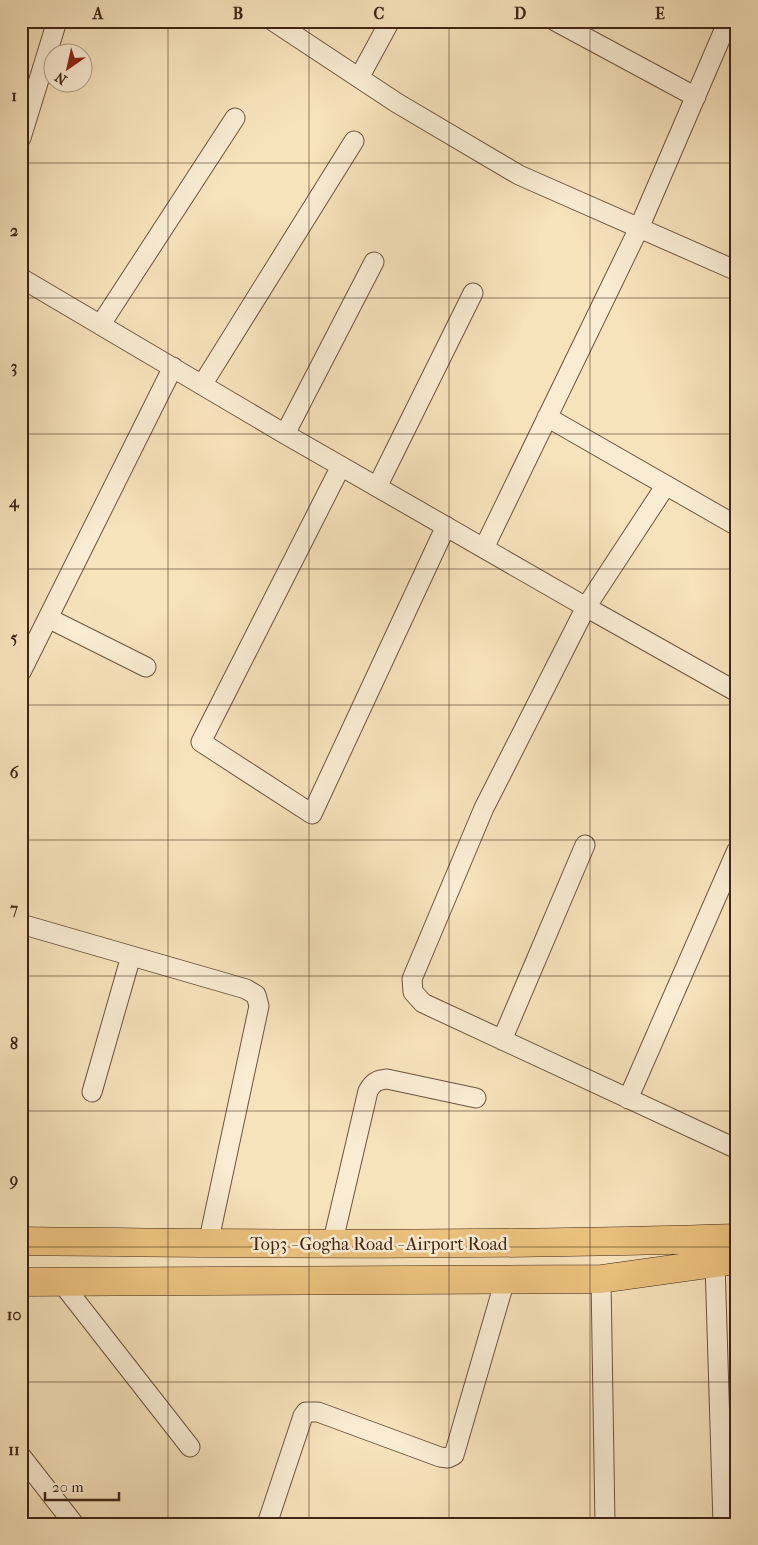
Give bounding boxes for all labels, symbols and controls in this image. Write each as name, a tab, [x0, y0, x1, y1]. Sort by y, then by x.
text: A	[92, 4, 104, 23]
text: B	[233, 4, 243, 23]
text: C	[374, 4, 385, 23]
text: D	[514, 4, 526, 23]
text: E	[655, 4, 665, 23]
north arrow	[42, 42, 92, 92]
text: N	[52, 68, 70, 88]
text: 1	[11, 86, 17, 105]
text: 2	[10, 221, 18, 240]
text: 3	[11, 357, 17, 377]
text: 4	[8, 492, 20, 512]
text: 5	[11, 628, 18, 647]
text: 6	[10, 763, 19, 782]
text: 7	[9, 899, 18, 918]
text: 8	[10, 1034, 18, 1053]
text: 9	[9, 1170, 18, 1190]
street label: Top3 - Gogha Road - Airport Road	[250, 1234, 508, 1255]
text: 10	[7, 1305, 21, 1324]
text: 11	[8, 1440, 20, 1459]
scale bar	[45, 1470, 119, 1502]
text: 20 m	[52, 1478, 84, 1496]

